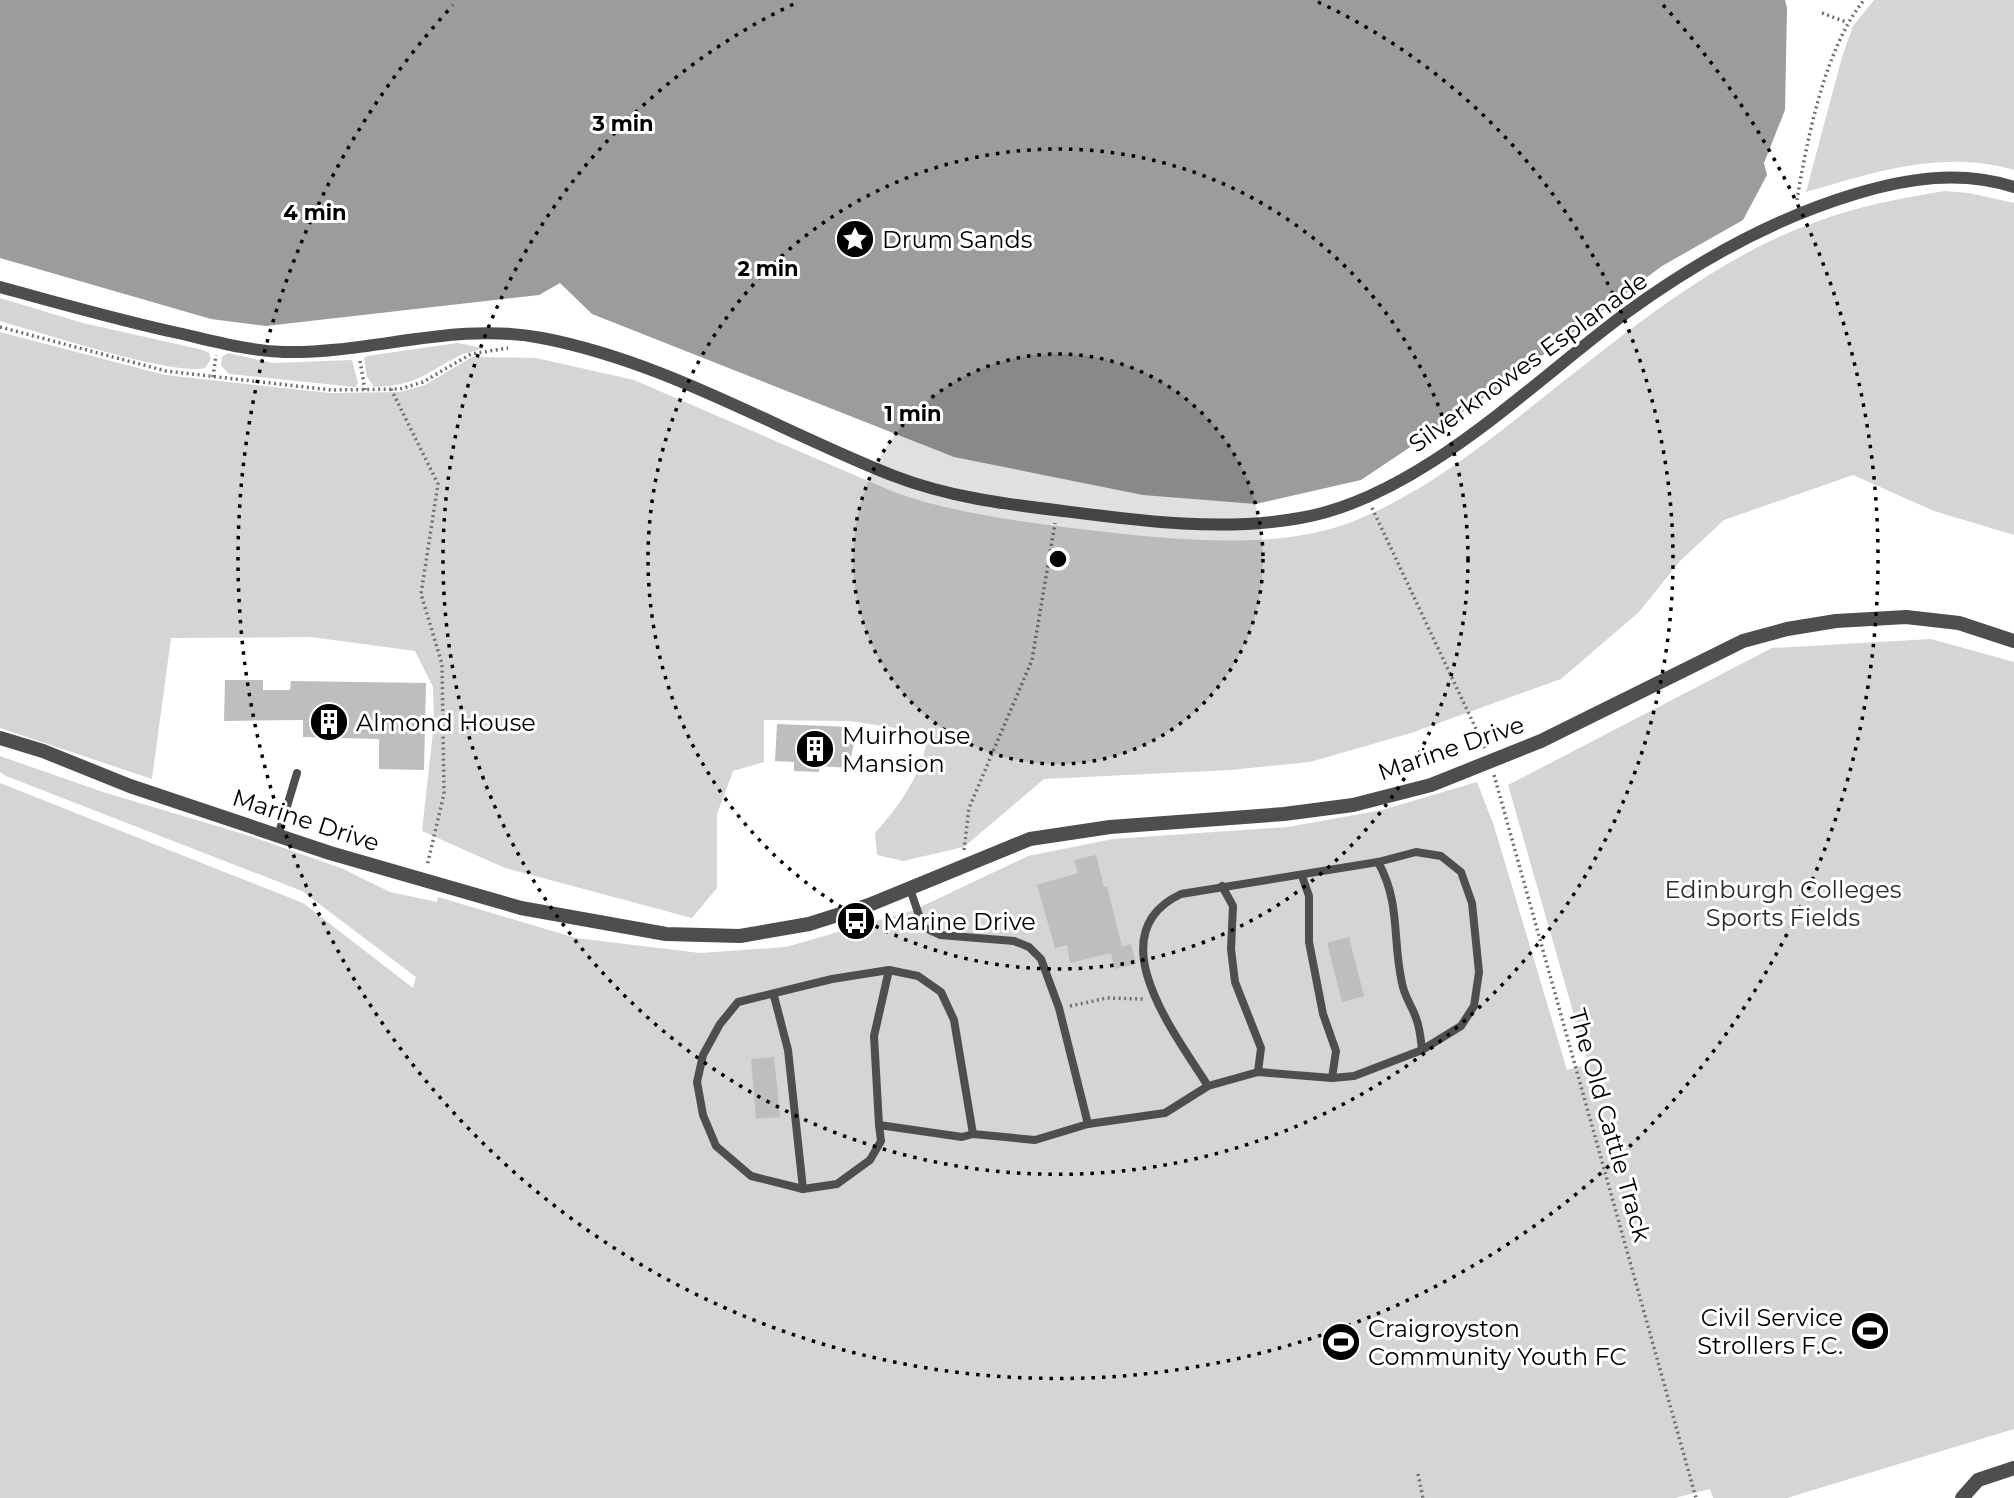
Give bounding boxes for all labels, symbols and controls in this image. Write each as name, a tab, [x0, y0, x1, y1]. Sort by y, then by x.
text: 3 min	[591, 111, 654, 136]
text: 4 min	[283, 200, 347, 225]
place icon: Drum Sands	[834, 218, 876, 260]
place label: Drum Sands	[882, 225, 1032, 254]
text: 2 min	[737, 256, 799, 281]
street label: Silverknowes Esplanade	[1403, 266, 1653, 458]
text: 1 min	[884, 401, 942, 426]
centre of rings	[1046, 547, 1070, 571]
building icon: Almond House	[308, 701, 350, 743]
place label: Almond House	[356, 708, 536, 737]
street label: Marine Drive	[1374, 709, 1528, 787]
place label: Muirhouse Mansion	[842, 721, 971, 778]
building icon: Muirhouse Mansion	[794, 728, 836, 770]
street label: Marine Drive	[229, 783, 383, 857]
park label: Edinburgh Colleges Sports Fields	[1664, 875, 1902, 932]
bus stop icon: Marine Drive	[835, 900, 877, 942]
place label: Marine Drive	[883, 907, 1036, 936]
street label: The Old Cattle Track	[1563, 1005, 1657, 1246]
place label: Civil Service Strollers F.C.	[1697, 1303, 1843, 1360]
sports icon: Civil Service Strollers F.C.	[1849, 1310, 1891, 1352]
place label: Craigroyston Community Youth FC	[1368, 1314, 1626, 1371]
sports icon: Craigroyston Community Youth FC	[1320, 1321, 1362, 1363]

